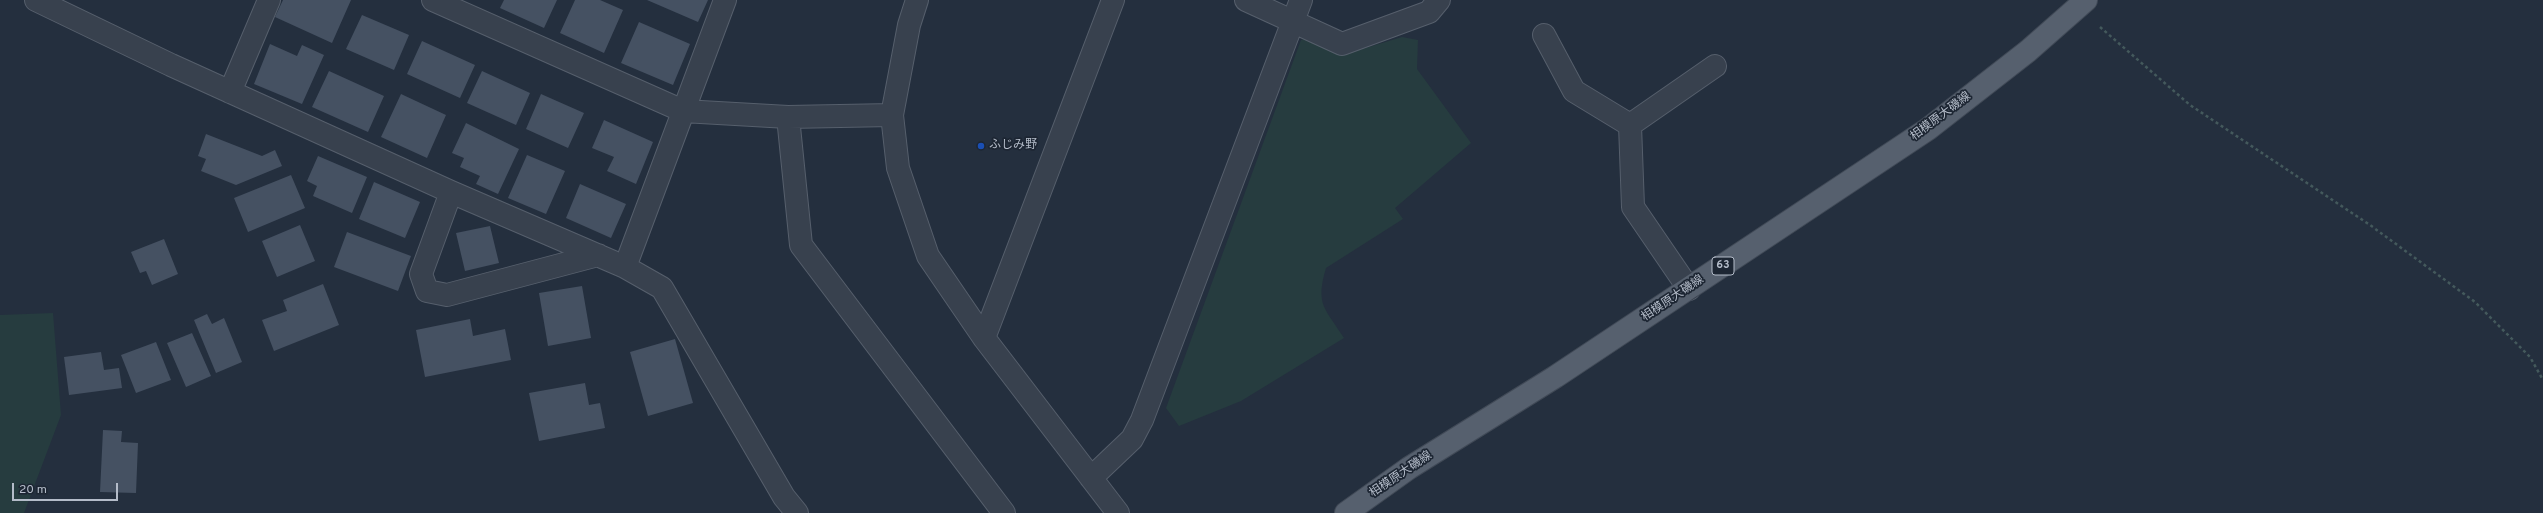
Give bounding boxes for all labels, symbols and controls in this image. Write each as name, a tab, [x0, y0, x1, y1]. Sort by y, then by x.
street label: 相模原大磯線	[1908, 90, 1974, 144]
place label: ふじみ野	[989, 139, 1037, 153]
marker: ふじみ野	[976, 141, 986, 151]
road number: 63	[1712, 257, 1734, 275]
street label: 相模原大磯線	[1639, 273, 1707, 325]
street label: 相模原大磯線	[1367, 449, 1435, 501]
scale bar	[14, 475, 120, 501]
text: 20 m	[19, 482, 47, 498]

